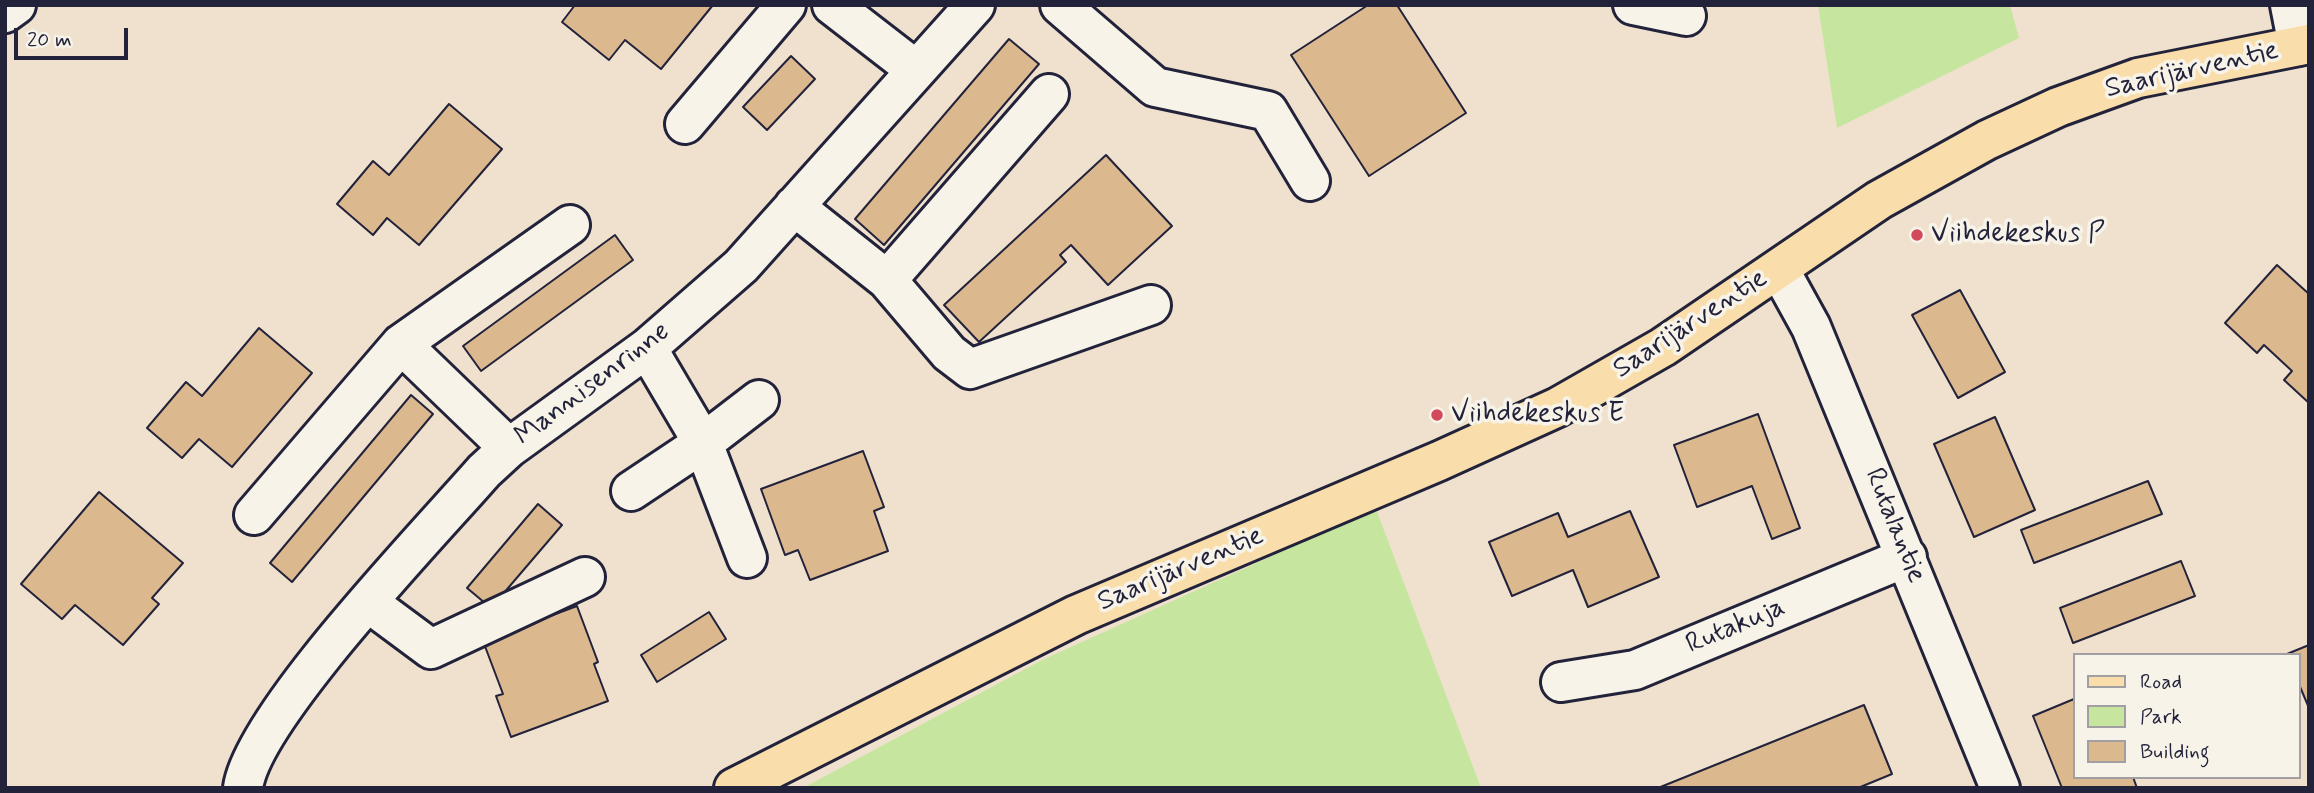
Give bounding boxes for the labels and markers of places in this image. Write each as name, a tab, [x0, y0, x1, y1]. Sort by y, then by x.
place label: Viihdekeskus P	[1931, 218, 2105, 252]
marker: Viihdekeskus P	[1909, 227, 1925, 243]
place label: Viihdekeskus E	[1451, 398, 1624, 432]
marker: Viihdekeskus E	[1429, 407, 1445, 423]

